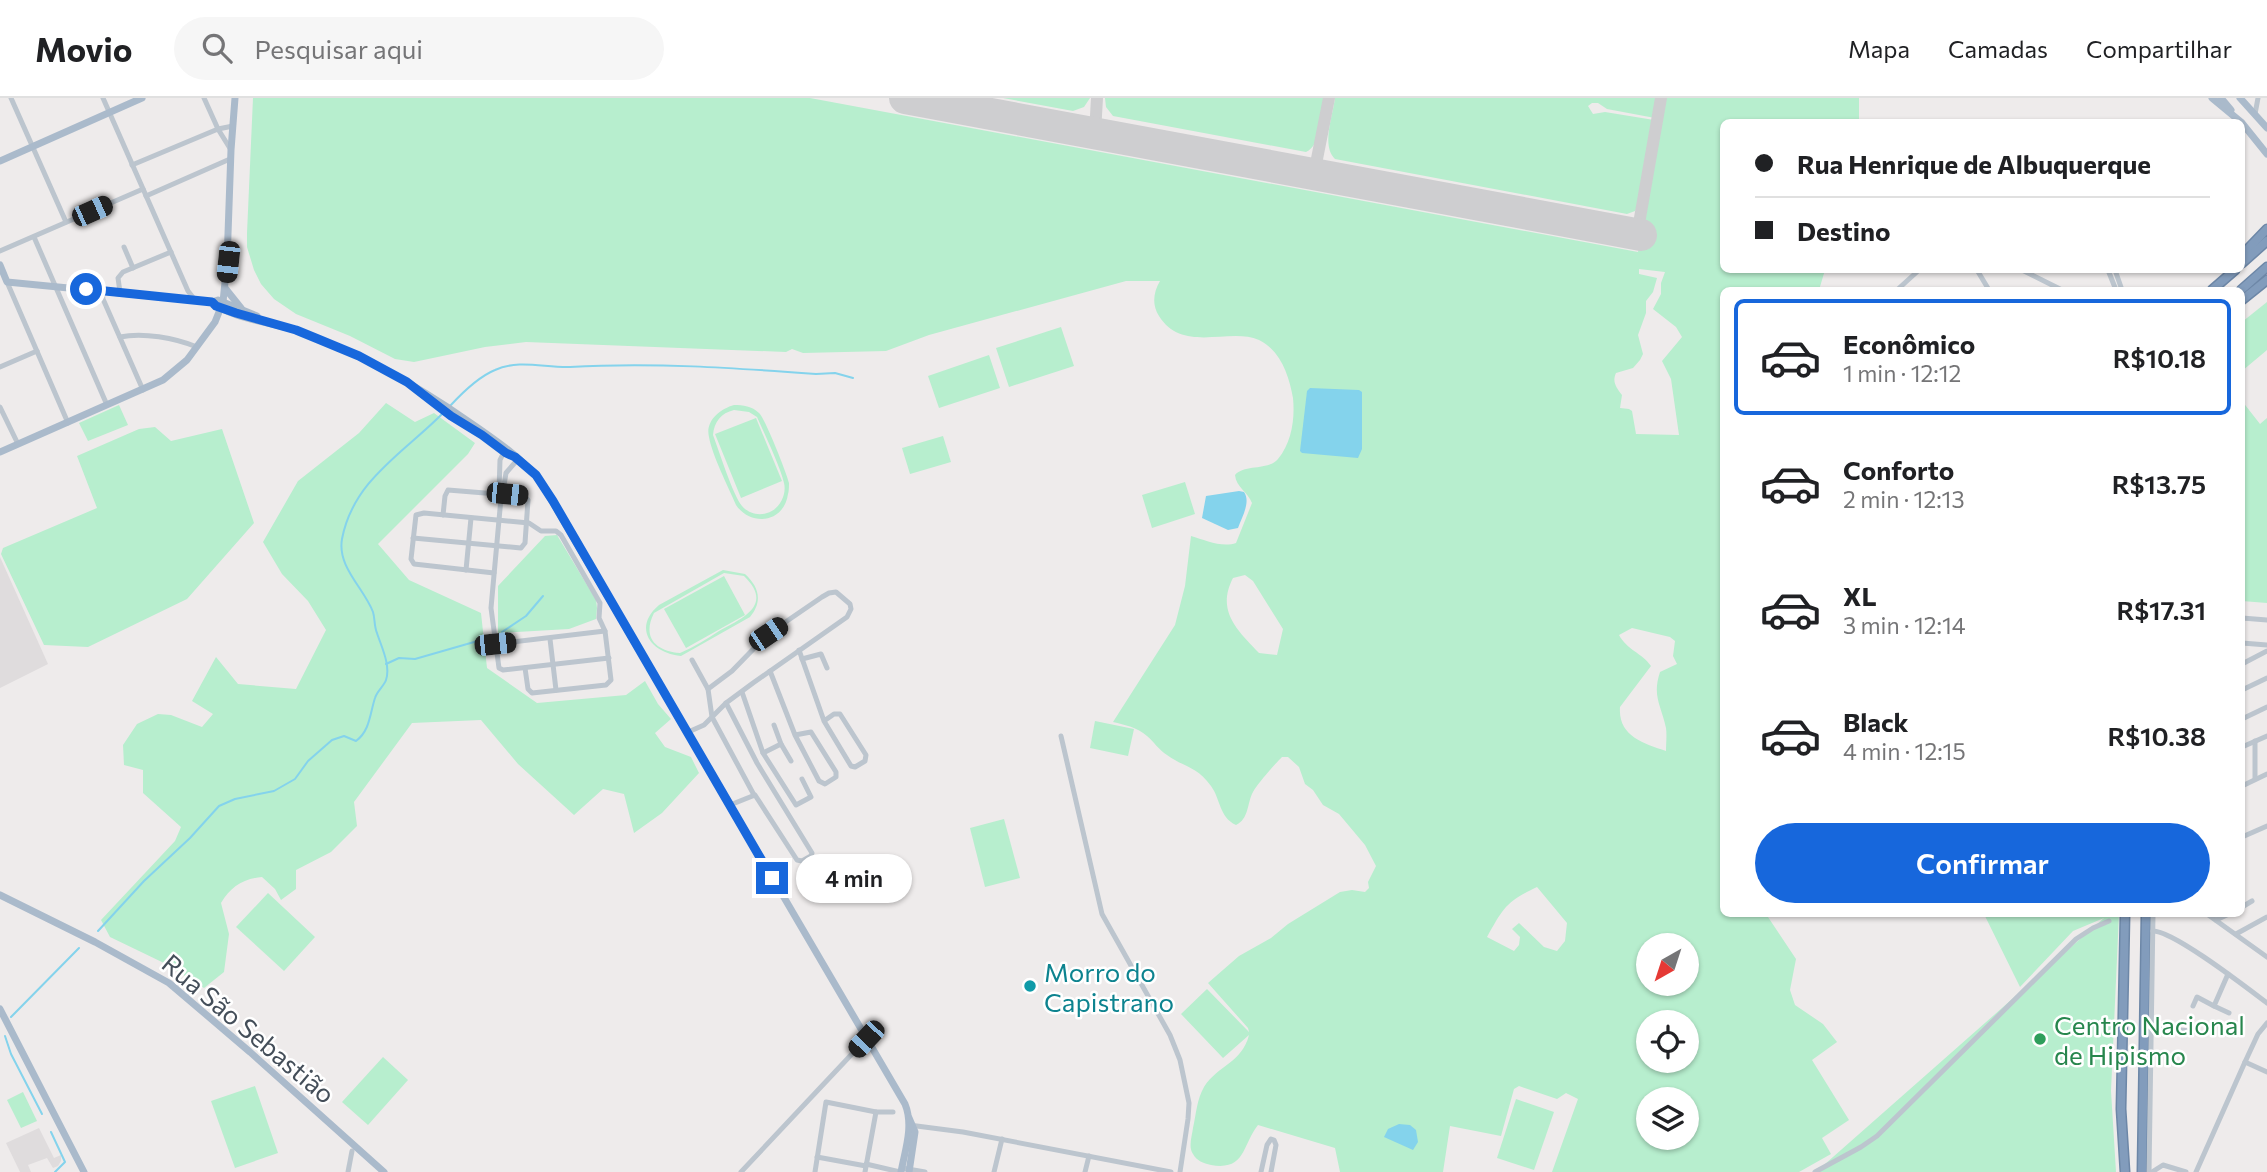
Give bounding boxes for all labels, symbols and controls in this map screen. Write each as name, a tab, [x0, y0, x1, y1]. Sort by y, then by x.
search box	[174, 17, 664, 80]
text: Movio	[35, 28, 132, 69]
icon: search	[198, 29, 236, 67]
text: Pesquisar aqui	[254, 33, 423, 64]
text: Mapa	[1848, 34, 1910, 63]
text: Camadas	[1948, 34, 2048, 63]
text: Compartilhar	[2086, 34, 2232, 63]
text: Rua Henrique de Albuquerque	[1797, 148, 2151, 179]
car	[69, 193, 116, 229]
text: Destino	[1797, 215, 1891, 246]
car	[216, 240, 241, 284]
route start	[70, 273, 102, 305]
icon: car	[1759, 326, 1822, 389]
text: Econômico	[1843, 328, 1975, 359]
text: R$10.18	[2113, 342, 2206, 373]
text: 1 min · 12:12	[1843, 359, 1961, 387]
icon: car	[1759, 452, 1822, 515]
text: Conforto	[1843, 454, 1954, 485]
text: R$13.75	[2112, 468, 2206, 499]
car	[486, 481, 529, 507]
text: 2 min · 12:13	[1843, 485, 1965, 513]
icon: car	[1759, 578, 1822, 641]
text: XL	[1843, 580, 1877, 611]
text: R$17.31	[2116, 594, 2206, 625]
text: 3 min · 12:14	[1843, 611, 1966, 639]
car	[745, 614, 792, 654]
car	[474, 631, 517, 657]
icon: car	[1759, 704, 1822, 767]
text: Black	[1843, 706, 1909, 737]
text: R$10.38	[2107, 720, 2206, 751]
text: 4 min · 12:15	[1843, 737, 1966, 765]
button: Confirmar	[1755, 823, 2210, 903]
callout: 4 min	[796, 854, 912, 902]
route end	[756, 862, 788, 894]
text: 4 min	[825, 864, 883, 892]
north arrow	[1636, 933, 1699, 996]
map controls	[1636, 933, 1699, 1150]
street label: Rua São Sebastião	[156, 947, 342, 1109]
place label: Morro do Capistrano	[1044, 956, 1174, 1017]
marker: Morro do Capistrano	[1022, 978, 1038, 994]
place label: Centro Nacional de Hipismo	[2054, 1009, 2245, 1070]
button: locate	[1636, 1010, 1699, 1073]
car	[844, 1016, 889, 1062]
marker: Centro Nacional de Hipismo	[2032, 1031, 2048, 1047]
button: layers	[1636, 1087, 1699, 1150]

